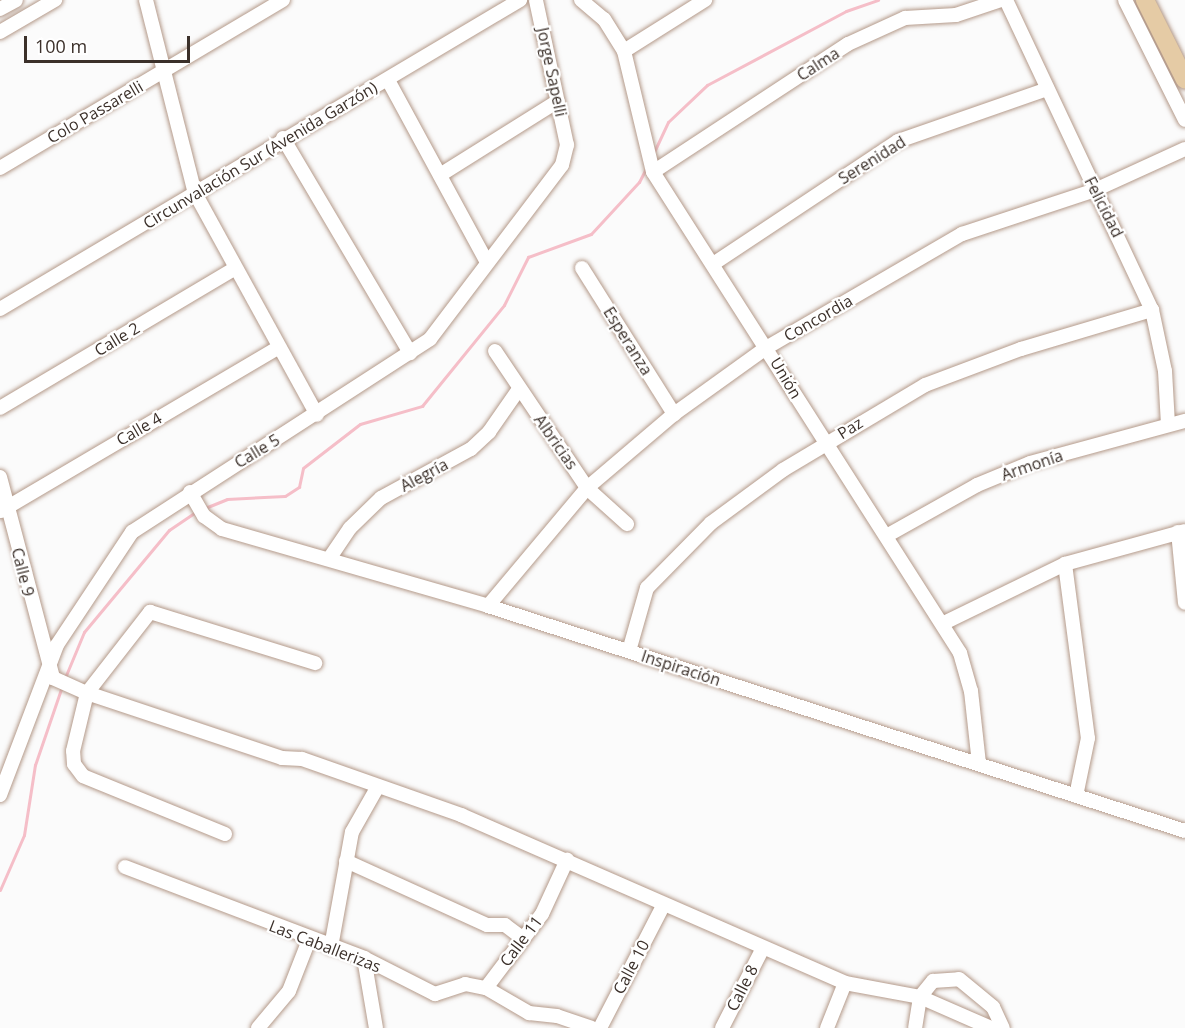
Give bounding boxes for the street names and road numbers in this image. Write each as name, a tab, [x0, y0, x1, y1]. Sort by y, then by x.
street label: Jorge Sapelli	[533, 26, 571, 118]
street label: Calma	[793, 43, 843, 85]
street label: Colo Passarelli	[44, 77, 146, 147]
street label: Circunvalación Sur (Avenida Garzón)	[140, 77, 380, 233]
street label: Serenidad	[835, 132, 909, 188]
street label: Felicidad	[1081, 173, 1127, 241]
street label: Concordia	[780, 291, 856, 345]
street label: Esperanza	[599, 303, 657, 379]
street label: Calle 2	[91, 318, 143, 360]
street label: Unión	[766, 354, 806, 402]
street label: Calle 4	[113, 408, 165, 450]
street label: Albricias	[530, 411, 582, 473]
street label: Paz	[834, 413, 866, 443]
street label: Calle 5	[231, 430, 283, 472]
street label: Armonía	[999, 446, 1065, 484]
street label: Alegría	[397, 454, 451, 496]
street label: Calle 9	[8, 546, 38, 598]
street label: Inspiración	[639, 646, 723, 690]
street label: Calle 11	[496, 912, 546, 970]
street label: Las Caballerizas	[266, 916, 384, 976]
street label: Calle 10	[609, 937, 653, 997]
street label: Calle 8	[722, 962, 762, 1014]

